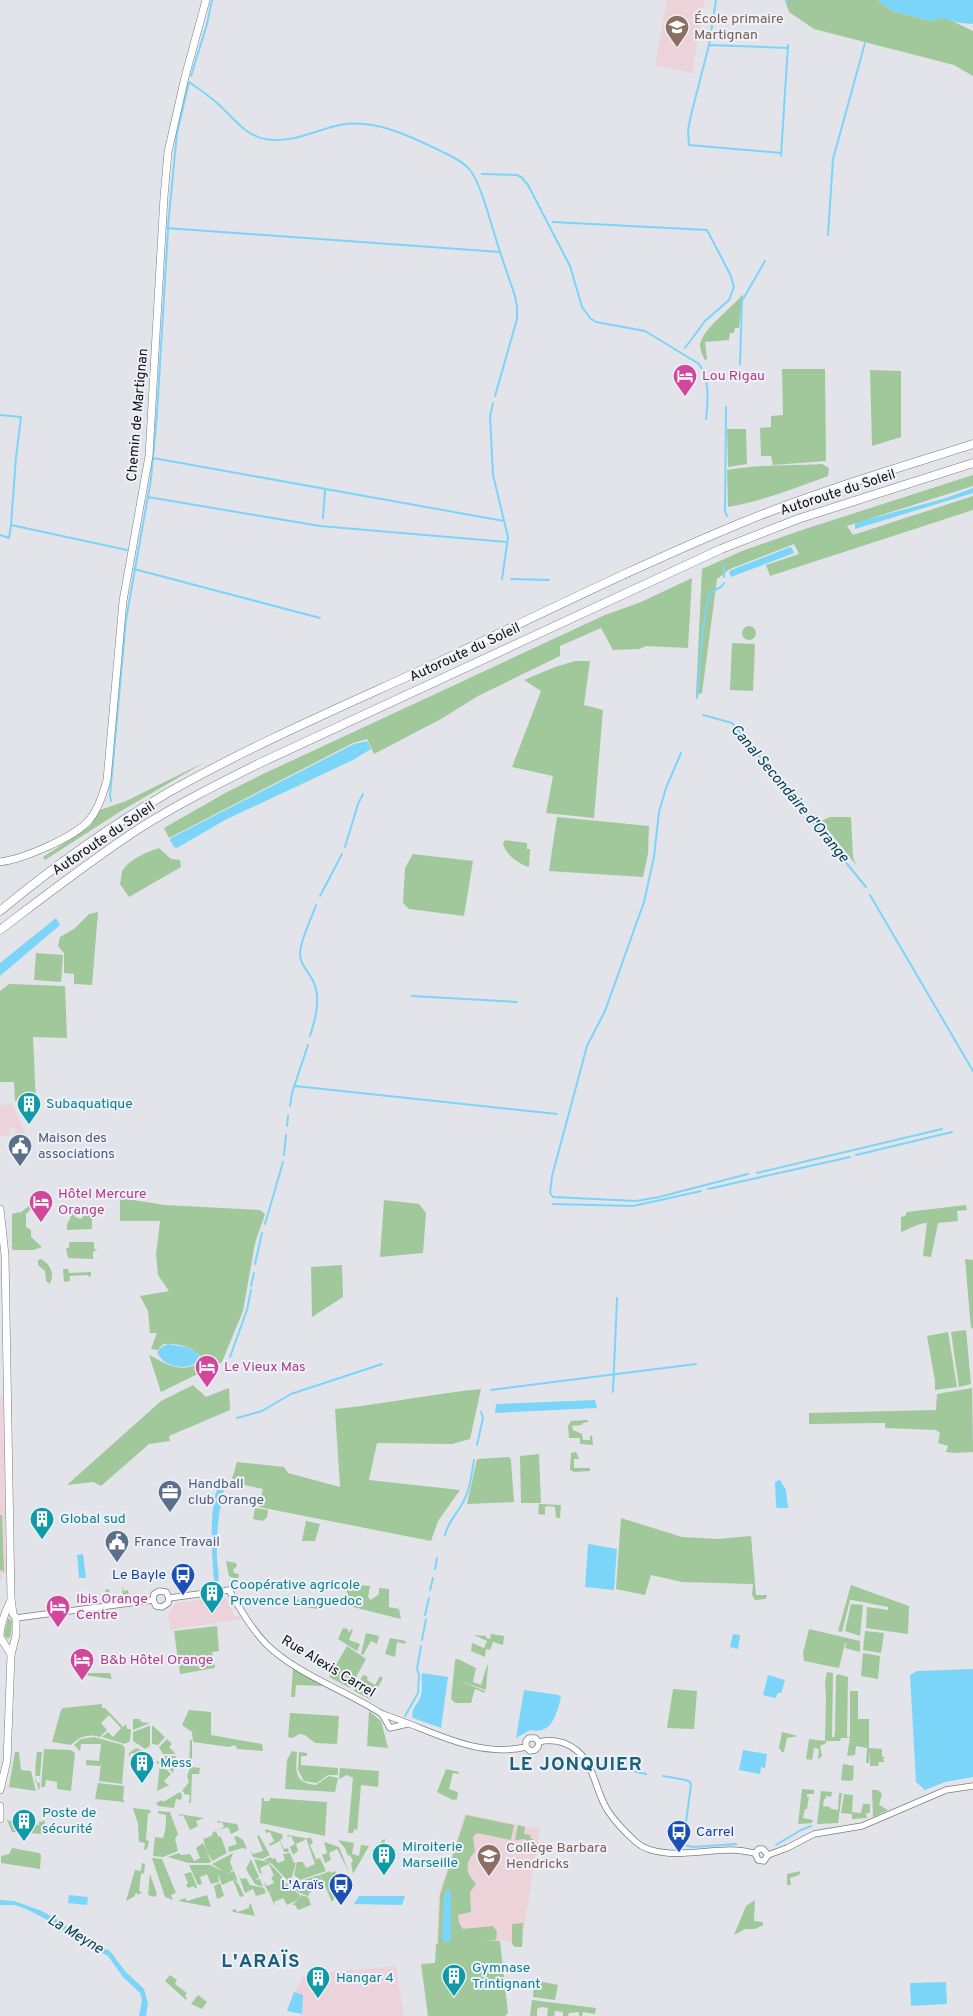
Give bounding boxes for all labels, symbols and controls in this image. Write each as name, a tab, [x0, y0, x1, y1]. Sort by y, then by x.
place label: École primaire Martignan	[694, 10, 784, 44]
school or university icon: École primaire Martignan	[664, 14, 690, 48]
street label: Chemin de Martignan	[124, 347, 152, 483]
hotel icon: Lou Rigau	[672, 363, 698, 397]
place label: Lou Rigau	[702, 368, 765, 385]
street label: Autoroute du Soleil	[778, 466, 898, 520]
street label: Autoroute du Soleil	[407, 620, 523, 686]
water label: Canal Secondaire d'Orange	[726, 721, 853, 867]
street label: Autoroute du Soleil	[49, 798, 159, 880]
building icon: Subaquatique	[16, 1091, 42, 1125]
place label: Subaquatique	[46, 1096, 133, 1113]
place label: Maison des associations	[38, 1130, 115, 1163]
public building icon: Maison des associations	[7, 1133, 33, 1167]
place label: Hôtel Mercure Orange	[58, 1186, 147, 1219]
hotel icon: Hôtel Mercure Orange	[28, 1189, 54, 1223]
hotel icon: Le Vieux Mas	[194, 1354, 220, 1388]
place label: Le Vieux Mas	[224, 1359, 306, 1376]
place label: Handball club Orange	[188, 1476, 264, 1509]
office icon: Handball club Orange	[157, 1479, 183, 1513]
building icon: Global sud	[29, 1506, 55, 1540]
place label: Global sud	[60, 1511, 126, 1528]
public building icon: France Travail	[104, 1529, 130, 1563]
place label: France Travail	[134, 1534, 220, 1551]
bus stop icon: Le Bayle	[170, 1562, 196, 1596]
place label: Le Bayle	[112, 1567, 166, 1584]
place label: Coopérative agricole Provence Languedoc	[230, 1577, 362, 1610]
building icon: Coopérative agricole Provence Languedoc	[199, 1580, 225, 1614]
place label: Ibis Orange Centre	[76, 1591, 148, 1624]
hotel icon: Ibis Orange Centre	[45, 1594, 71, 1628]
street label: Rue Alexis Carrel	[278, 1632, 378, 1702]
hotel icon: B&b Hôtel Orange	[69, 1647, 95, 1681]
place label: B&b Hôtel Orange	[100, 1652, 213, 1669]
building icon: Mess	[129, 1750, 155, 1784]
district label: LE JONQUIER	[509, 1753, 643, 1777]
place label: Mess	[160, 1755, 192, 1772]
place label: Poste de sécurité	[42, 1805, 96, 1838]
building icon: Poste de sécurité	[11, 1808, 37, 1842]
bus stop icon: Carrel	[666, 1819, 692, 1853]
place label: Carrel	[696, 1824, 734, 1841]
place label: Miroiterie Marseille	[402, 1839, 463, 1872]
place label: Collège Barbara Hendricks	[506, 1840, 607, 1873]
building icon: Miroiterie Marseille	[371, 1842, 397, 1876]
school or university icon: Collège Barbara Hendricks	[476, 1843, 502, 1877]
bus stop icon: L'Araïs	[328, 1872, 354, 1906]
place label: L'Araïs	[281, 1877, 324, 1894]
water label: La Meyne	[44, 1911, 107, 1959]
district label: L'ARAÏS	[221, 1949, 301, 1974]
place label: Gymnase Trintignant	[472, 1960, 541, 1993]
building icon: Gymnase Trintignant	[441, 1963, 467, 1997]
building icon: Hangar 4	[305, 1965, 331, 1999]
place label: Hangar 4	[336, 1970, 394, 1987]

